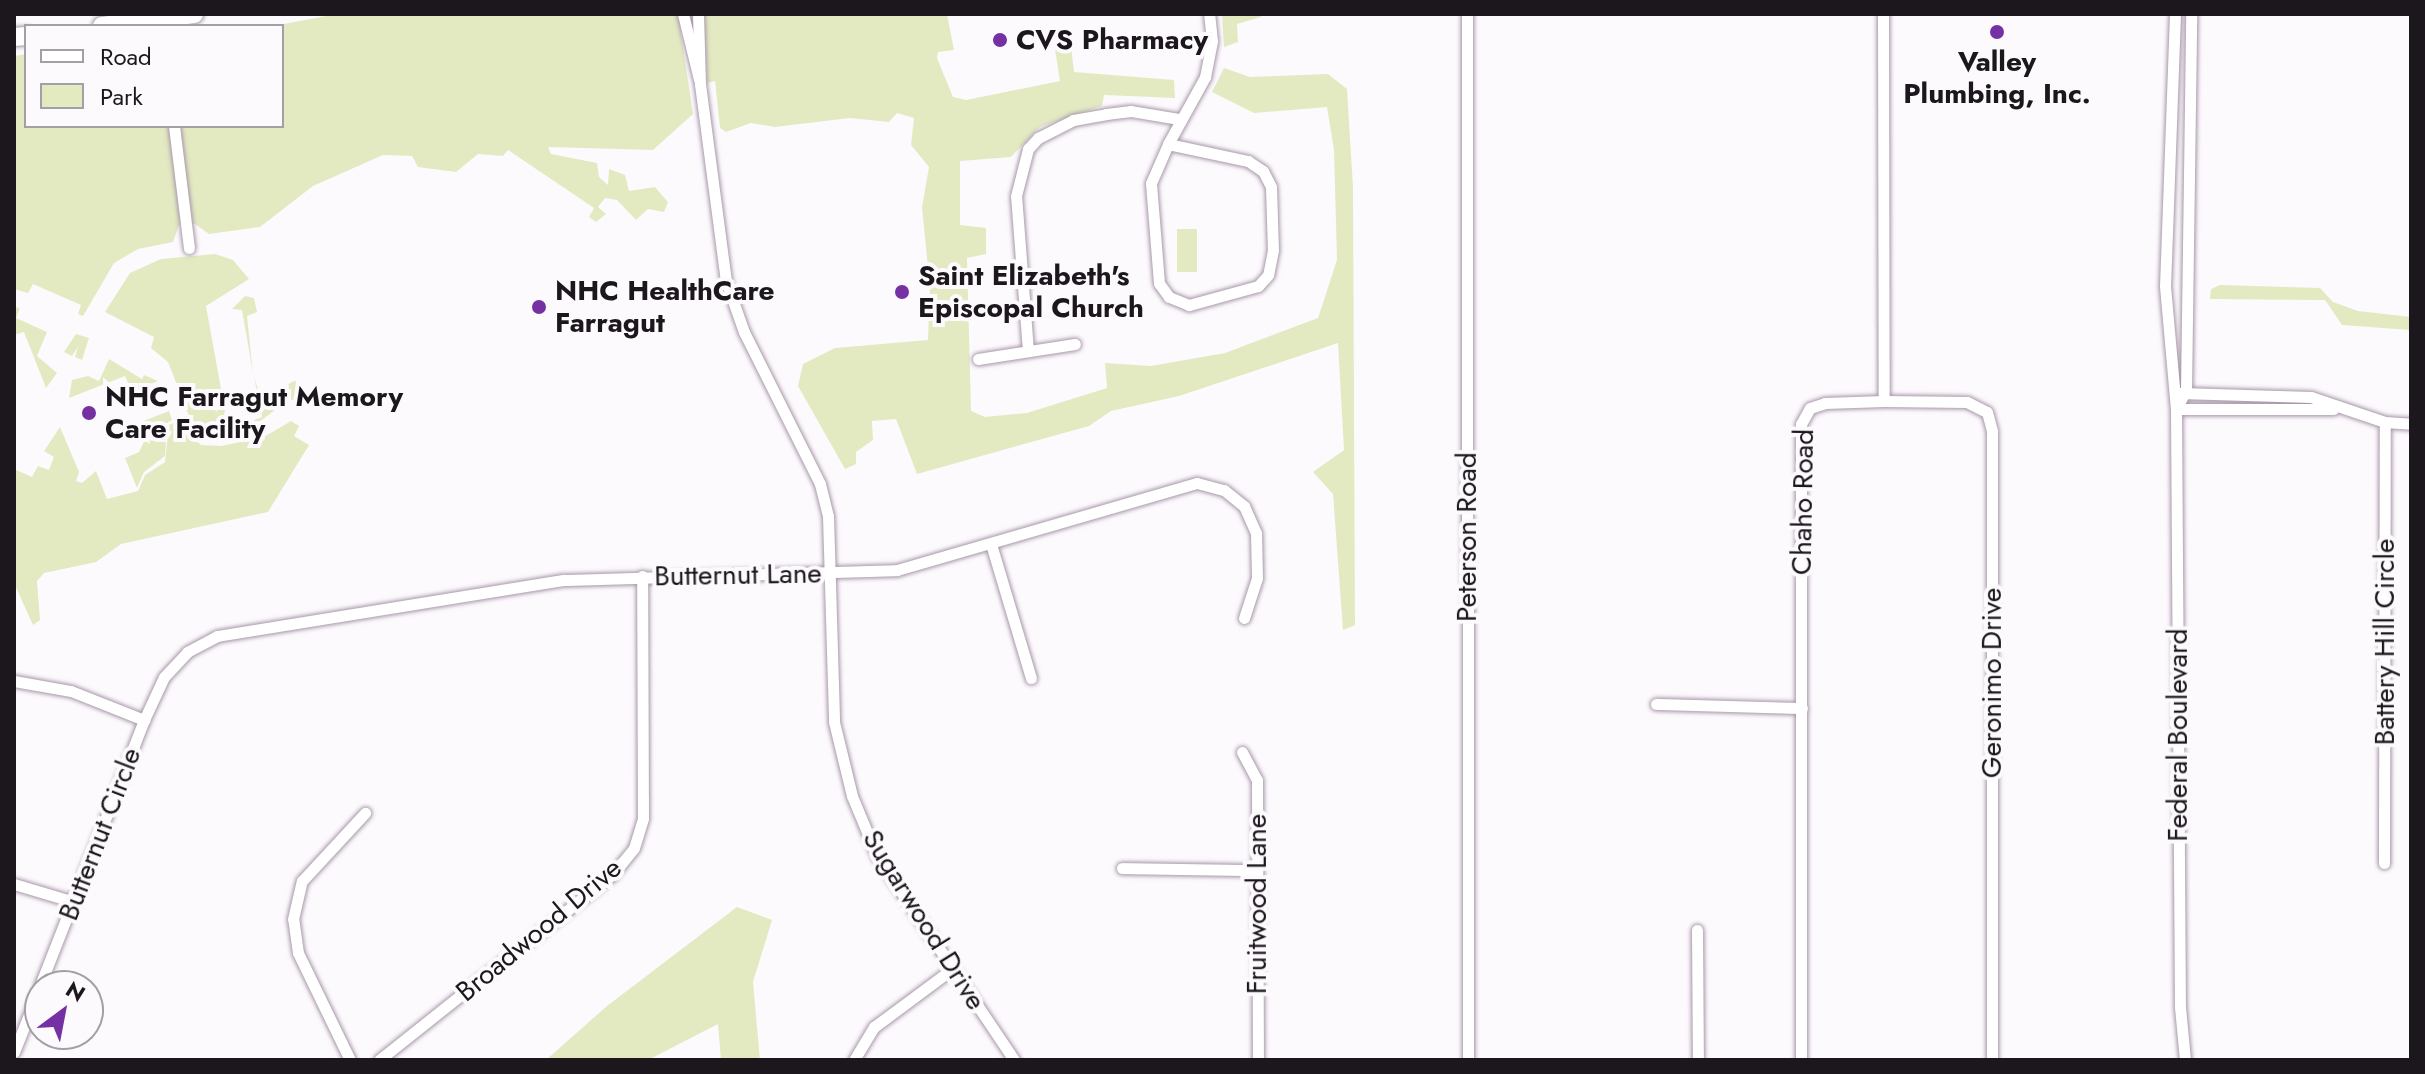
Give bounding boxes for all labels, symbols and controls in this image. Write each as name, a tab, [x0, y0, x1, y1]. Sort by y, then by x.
place label: CVS Pharmacy	[1016, 23, 1208, 57]
marker: Valley Plumbing, Inc.	[1988, 23, 2006, 41]
legend	[24, 24, 284, 128]
marker: CVS Pharmacy	[991, 31, 1009, 49]
text: Road	[100, 39, 152, 74]
place label: Valley Plumbing, Inc.	[1903, 45, 2091, 111]
text: Park	[100, 79, 143, 114]
place label: Saint Elizabeth's Episcopal Church	[918, 259, 1144, 325]
place label: NHC HealthCare Farragut	[555, 274, 775, 340]
marker: Saint Elizabeth's Episcopal Church	[893, 283, 911, 301]
marker: NHC HealthCare Farragut	[530, 298, 548, 316]
place label: NHC Farragut Memory Care Facility	[105, 380, 403, 446]
marker: NHC Farragut Memory Care Facility	[80, 404, 98, 422]
street label: Chaho Road	[1785, 429, 1821, 575]
street label: Peterson Road	[1450, 452, 1484, 622]
street label: Battery Hill Circle	[2368, 539, 2402, 745]
street label: Butternut Lane	[654, 557, 822, 593]
street label: Geronimo Drive	[1975, 588, 2009, 778]
street label: Federal Boulevard	[2161, 628, 2195, 842]
street label: Butternut Circle	[52, 743, 148, 925]
street label: Fruitwood Lane	[1240, 814, 1274, 994]
street label: Sugarwood Drive	[855, 824, 993, 1016]
street label: Broadwood Drive	[450, 851, 628, 1009]
north arrow	[24, 970, 104, 1050]
text: N	[60, 973, 92, 1010]

